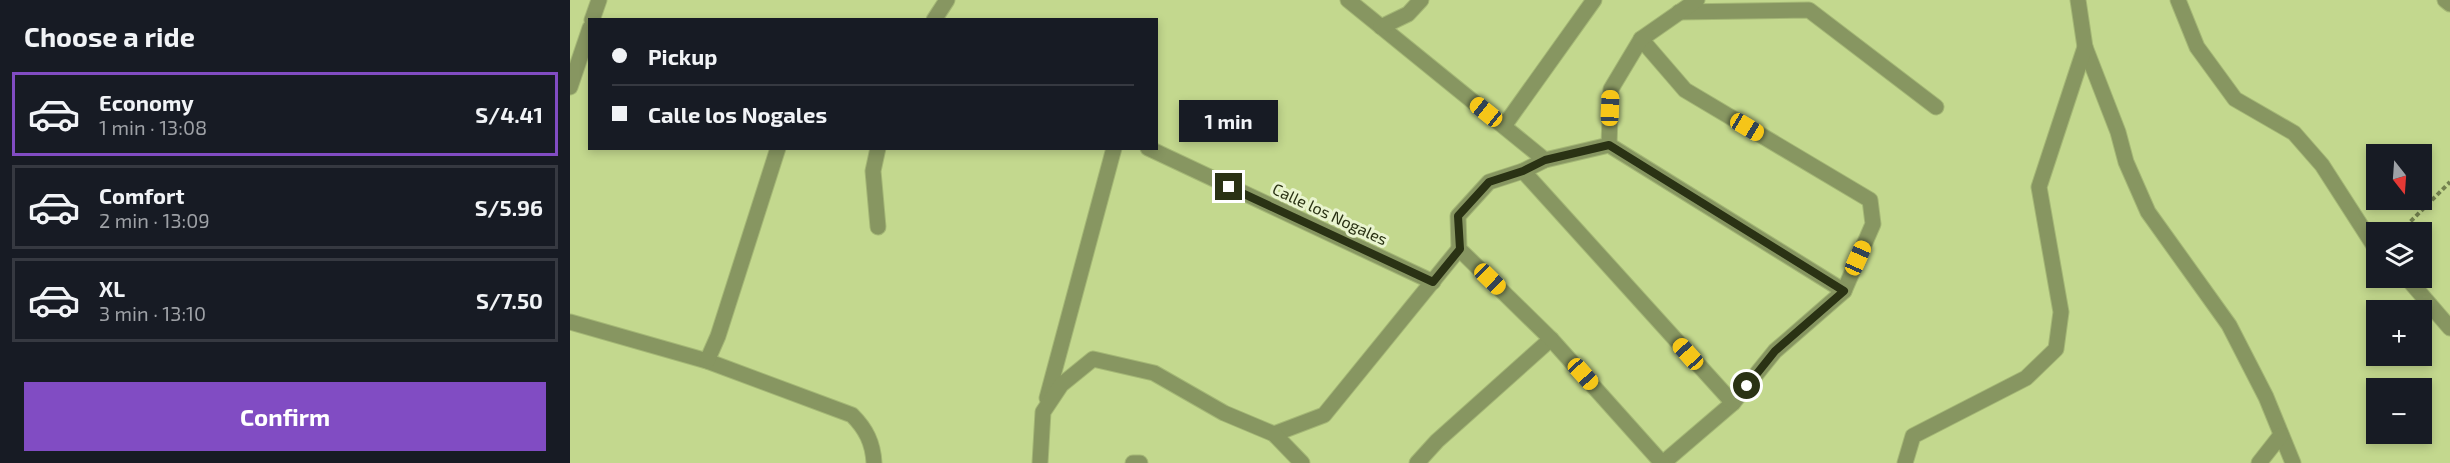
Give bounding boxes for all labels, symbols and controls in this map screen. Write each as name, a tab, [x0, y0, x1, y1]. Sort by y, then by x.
text: Choose a ride	[24, 20, 195, 52]
text: Pickup	[648, 43, 717, 69]
icon: car	[27, 87, 81, 141]
text: Economy	[99, 89, 194, 115]
car	[1600, 90, 1620, 126]
car	[1466, 94, 1506, 130]
callout: 1 min	[1180, 100, 1278, 142]
text: S/4.41	[475, 101, 543, 127]
text: Calle los Nogales	[648, 101, 827, 127]
text: 1 min	[1204, 109, 1253, 133]
car	[1727, 110, 1767, 144]
text: 1 min · 13:08	[99, 115, 207, 139]
north arrow	[2366, 144, 2432, 210]
map controls	[2366, 144, 2432, 444]
route end	[1215, 173, 1242, 200]
street label: Calle los Nogales	[1270, 179, 1391, 248]
icon: car	[27, 180, 81, 234]
text: Comfort	[99, 182, 184, 208]
text: S/5.96	[475, 194, 543, 220]
text: 2 min · 13:09	[99, 208, 210, 232]
button: layers	[2366, 222, 2432, 288]
car	[1842, 238, 1874, 278]
car	[1471, 260, 1509, 298]
icon: car	[27, 273, 81, 327]
text: XL	[99, 275, 125, 301]
text: S/7.50	[476, 287, 543, 313]
button: +	[2366, 300, 2432, 366]
text: 3 min · 13:10	[99, 301, 206, 325]
car	[1669, 335, 1707, 373]
car	[1564, 355, 1602, 393]
route start	[1733, 372, 1760, 399]
button: −	[2366, 378, 2432, 444]
button: Confirm	[24, 382, 546, 451]

